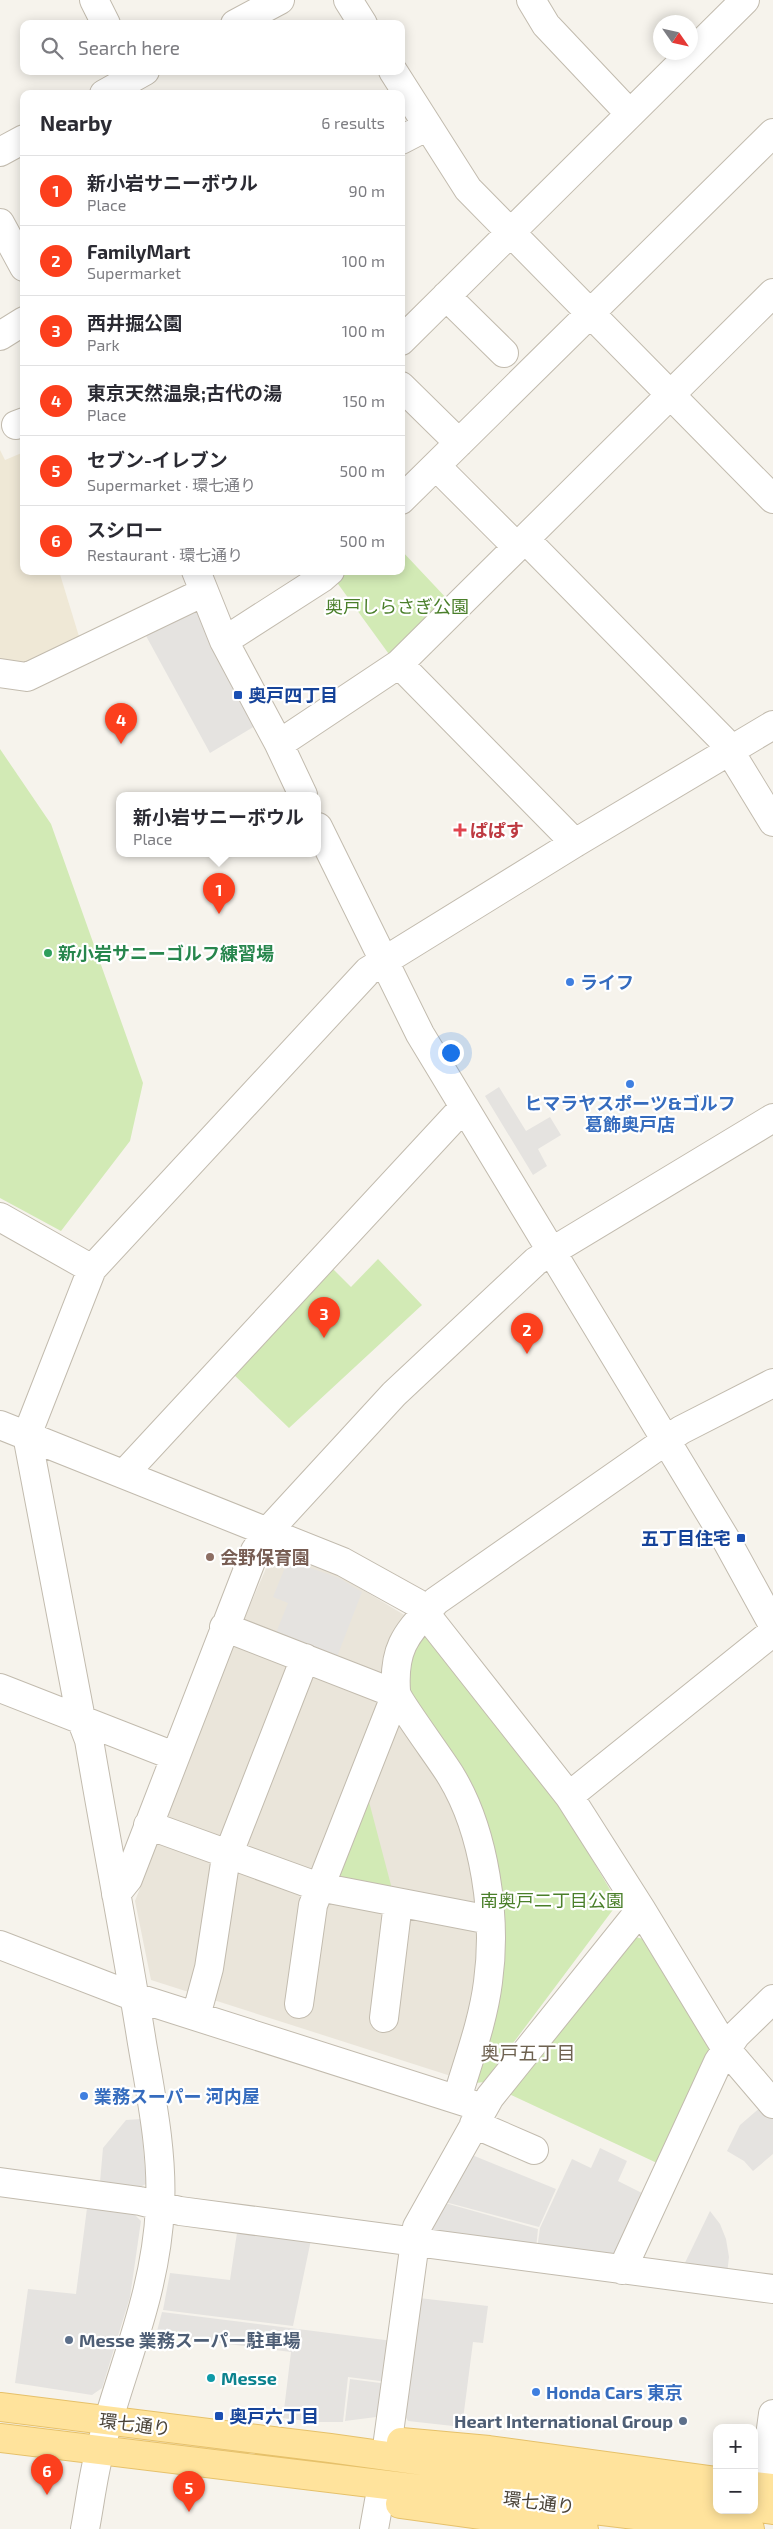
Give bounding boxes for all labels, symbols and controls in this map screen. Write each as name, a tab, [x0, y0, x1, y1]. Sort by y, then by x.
north arrow	[653, 15, 698, 60]
search box	[20, 20, 405, 75]
icon: search	[38, 34, 66, 62]
text: Search here	[78, 36, 180, 59]
text: Nearby	[40, 110, 112, 135]
text: 6 results	[321, 113, 385, 132]
text: 新小岩サニーボウル	[87, 171, 258, 194]
text: 1	[53, 181, 59, 200]
text: 90 m	[349, 181, 385, 200]
text: Place	[87, 195, 126, 214]
text: FamilyMart	[87, 240, 191, 263]
text: 2	[51, 251, 61, 270]
text: 100 m	[342, 251, 385, 270]
text: Supermarket	[87, 263, 181, 282]
text: 西井掘公園	[87, 311, 182, 334]
text: 3	[51, 321, 61, 340]
text: 100 m	[342, 321, 385, 340]
text: Park	[87, 335, 120, 354]
text: 東京天然温泉;古代の湯	[87, 381, 282, 404]
text: 4	[51, 391, 61, 410]
text: 150 m	[343, 391, 385, 410]
text: Place	[87, 405, 126, 424]
text: セブン-イレブン	[87, 448, 228, 471]
text: 5	[52, 461, 60, 480]
text: 500 m	[340, 461, 385, 480]
text: Supermarket · 環七通り	[87, 475, 256, 494]
text: スシロー	[87, 518, 163, 541]
text: 6	[51, 531, 61, 550]
text: 500 m	[340, 531, 385, 550]
text: Restaurant · 環七通り	[87, 545, 243, 564]
park label: 奥戸しらさぎ公園	[325, 595, 469, 617]
place label: 奥戸四丁目	[248, 684, 338, 706]
marker: 奥戸四丁目	[232, 689, 244, 701]
pin: 4	[105, 703, 137, 744]
popup	[116, 792, 321, 857]
text: 新小岩サニーボウル	[133, 805, 304, 828]
place label: ぱぱす	[470, 819, 524, 841]
marker: ぱぱす	[454, 824, 466, 836]
text: Place	[133, 829, 172, 848]
pin: 1	[203, 873, 235, 914]
place label: 新小岩サニーゴルフ練習場	[58, 942, 274, 964]
marker: 新小岩サニーゴルフ練習場	[42, 947, 54, 959]
place label: ライフ	[580, 971, 634, 993]
marker: ライフ	[564, 976, 576, 988]
your location	[438, 1040, 464, 1066]
marker: ヒマラヤスポーツ&ゴルフ 葛飾奥戸店	[624, 1078, 636, 1090]
place label: ヒマラヤスポーツ&ゴルフ 葛飾奥戸店	[524, 1092, 736, 1135]
pin: 3	[308, 1297, 340, 1338]
pin: 2	[511, 1313, 543, 1354]
place label: 五丁目住宅	[641, 1527, 731, 1549]
marker: 五丁目住宅	[735, 1532, 747, 1544]
place label: 会野保育園	[220, 1546, 310, 1568]
marker: 会野保育園	[204, 1551, 216, 1563]
park label: 南奥戸二丁目公園	[480, 1889, 624, 1911]
district label: 奥戸五丁目	[480, 2041, 576, 2064]
place label: 業務スーパー 河内屋	[94, 2085, 260, 2107]
marker: 業務スーパー 河内屋	[78, 2090, 90, 2102]
place label: Messe 業務スーパー駐車場	[79, 2329, 301, 2351]
marker: Messe 業務スーパー駐車場	[63, 2334, 75, 2346]
place label: Messe	[221, 2367, 277, 2389]
marker: Messe	[205, 2372, 217, 2384]
place label: Honda Cars 東京	[546, 2381, 683, 2403]
marker: Honda Cars 東京	[530, 2386, 542, 2398]
place label: 奥戸六丁目	[229, 2405, 319, 2427]
street label: 環七通り	[98, 2409, 172, 2439]
marker: 奥戸六丁目	[213, 2410, 225, 2422]
place label: Heart International Group	[454, 2410, 673, 2432]
marker: Heart International Group	[677, 2415, 689, 2427]
map controls	[713, 2424, 758, 2514]
button: +	[713, 2424, 758, 2469]
pin: 6	[31, 2454, 63, 2495]
button: −	[713, 2469, 758, 2514]
pin: 5	[173, 2471, 205, 2512]
street label: 環七通り	[502, 2487, 576, 2517]

